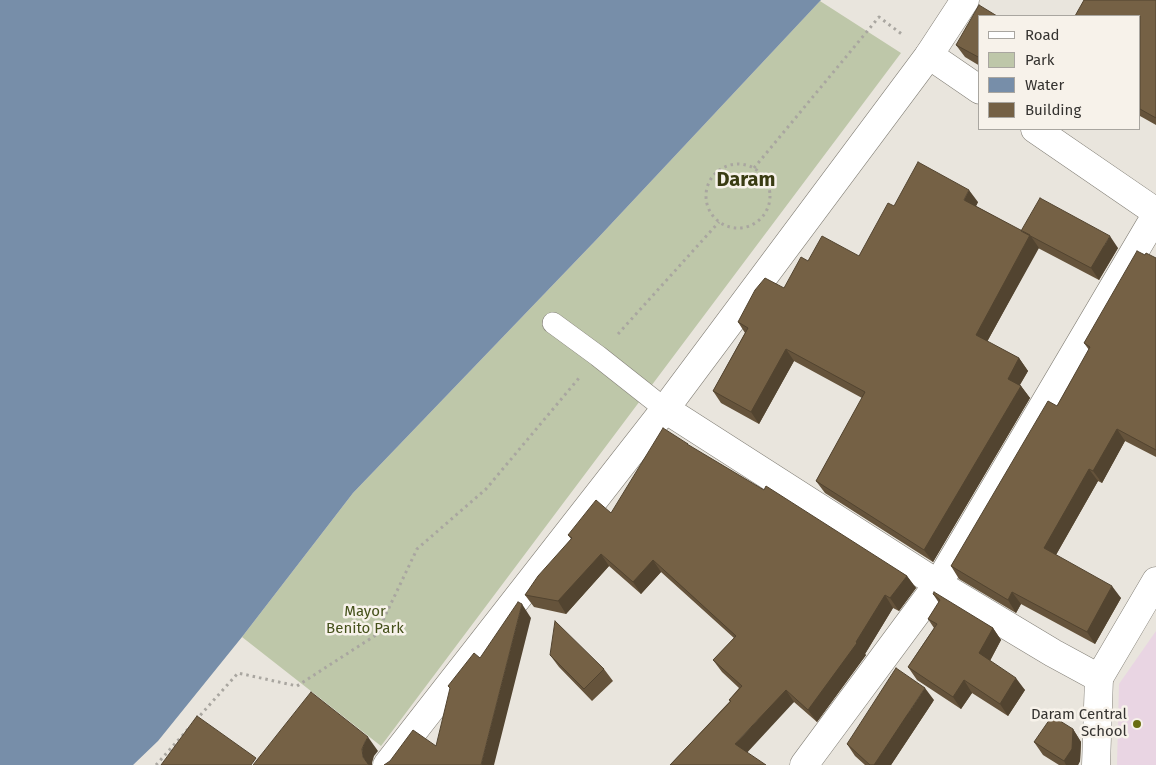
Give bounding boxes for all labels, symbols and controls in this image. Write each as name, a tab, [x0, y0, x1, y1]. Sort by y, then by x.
legend	[978, 15, 1141, 130]
text: Road	[1025, 26, 1060, 44]
text: Park	[1025, 51, 1055, 69]
text: Water	[1025, 76, 1064, 94]
text: Building	[1025, 101, 1081, 119]
district label: Daram	[717, 168, 775, 192]
park label: Mayor Benito Park	[326, 603, 404, 638]
place label: Daram Central School	[1031, 706, 1127, 741]
marker: Daram Central School	[1131, 718, 1143, 730]

